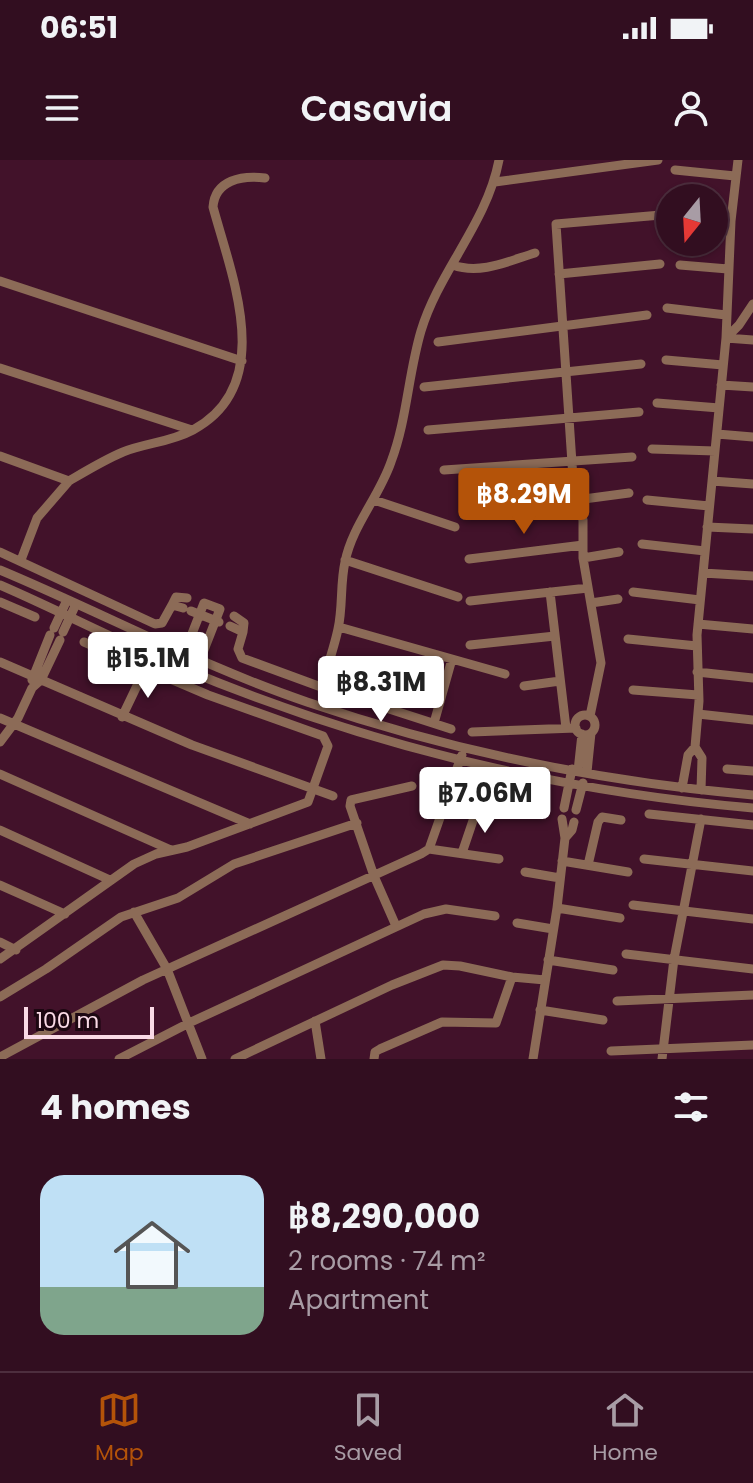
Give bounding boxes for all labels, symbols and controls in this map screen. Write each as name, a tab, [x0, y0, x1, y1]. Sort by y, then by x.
text: 06:51	[40, 6, 118, 49]
text: Casavia	[300, 83, 453, 134]
icon: menu	[40, 86, 84, 130]
icon: person	[669, 86, 713, 130]
north arrow	[656, 184, 728, 256]
map controls	[656, 184, 728, 256]
pin: ฿8.29M	[459, 468, 589, 536]
text: ฿8.29M	[476, 476, 572, 512]
pin: ฿15.1M	[83, 632, 213, 700]
text: ฿15.1M	[106, 640, 190, 676]
pin: ฿8.31M	[316, 656, 446, 724]
text: ฿8.31M	[336, 664, 426, 700]
pin: ฿7.06M	[420, 767, 550, 835]
text: ฿7.06M	[437, 775, 533, 811]
scale bar	[24, 1003, 154, 1039]
text: 100 m	[36, 1005, 99, 1036]
text: 4 homes	[40, 1083, 191, 1131]
icon: filters	[669, 1085, 713, 1129]
text: ฿8,290,000	[288, 1192, 480, 1240]
icon: home	[104, 1207, 200, 1303]
text: 2 rooms · 74 m²	[288, 1243, 485, 1279]
text: Apartment	[288, 1282, 429, 1318]
tab: Map	[95, 1388, 144, 1469]
tab: Saved	[334, 1388, 402, 1469]
tab: Home	[592, 1388, 658, 1469]

